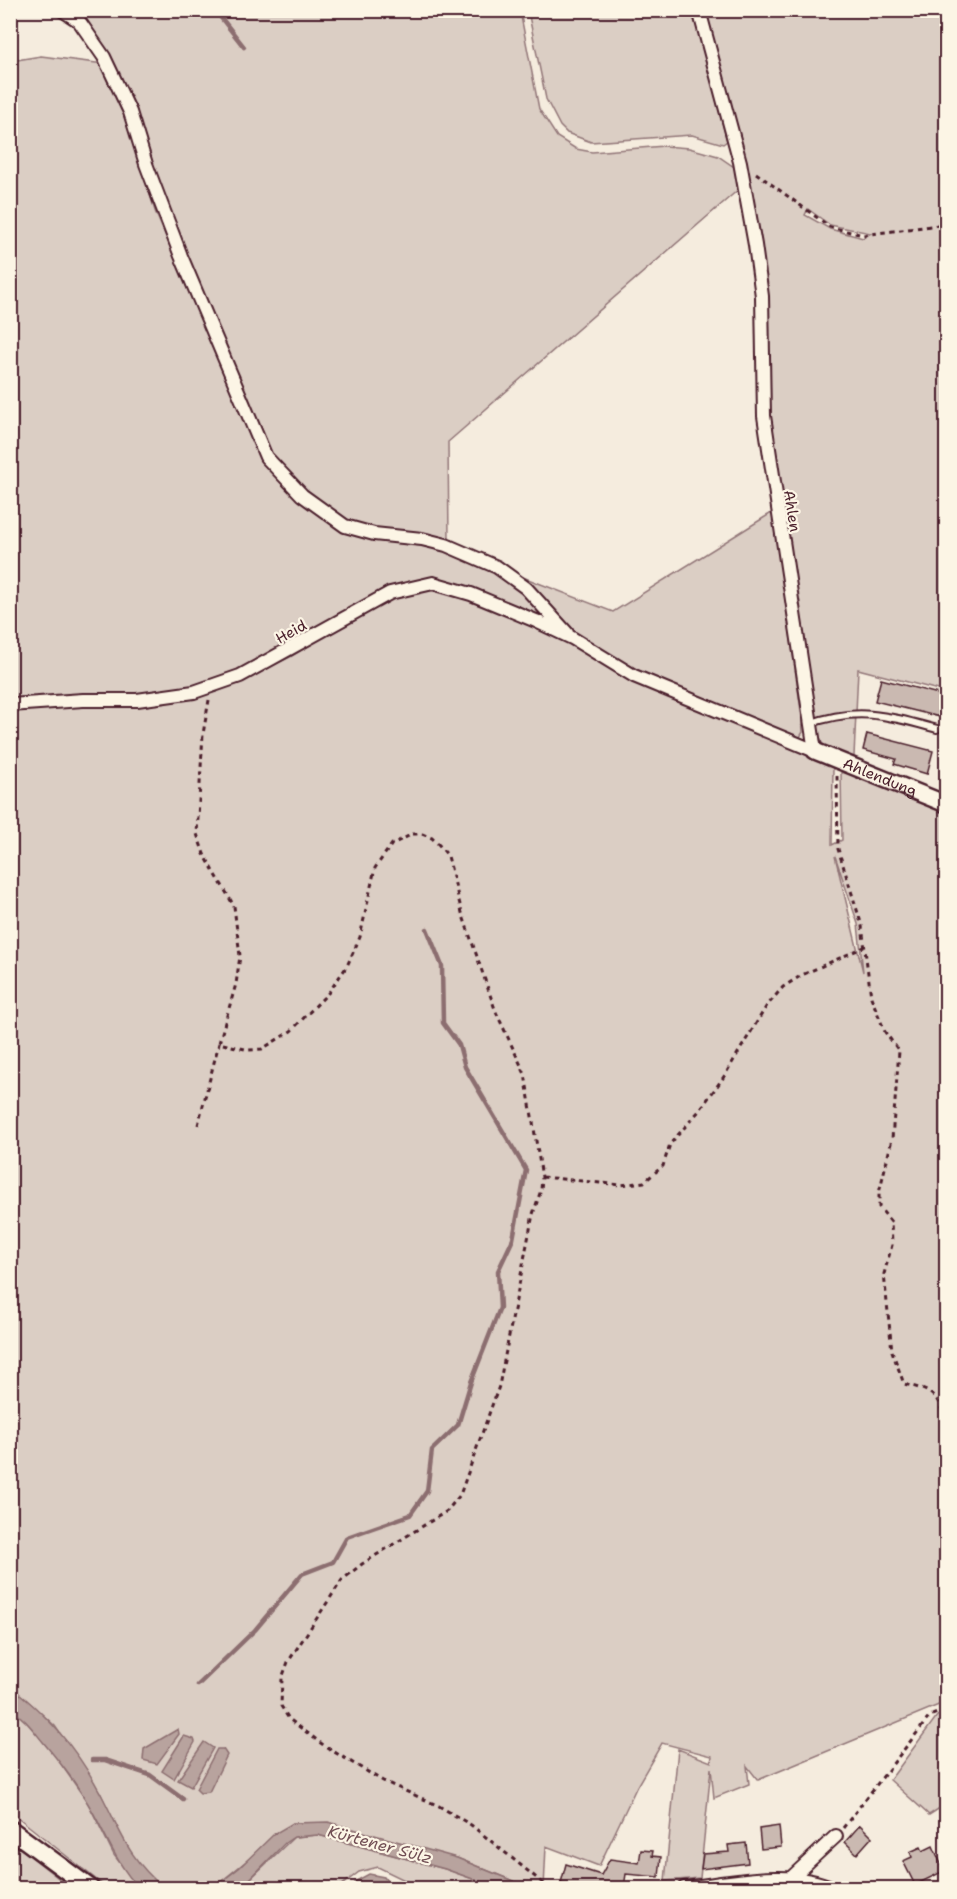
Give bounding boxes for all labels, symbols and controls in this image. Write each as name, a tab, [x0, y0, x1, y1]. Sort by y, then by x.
street label: Ahlen	[779, 489, 805, 533]
street label: Heid	[272, 615, 311, 649]
street label: Ahlendung	[840, 753, 920, 801]
water label: Kürtener Sülz	[325, 1820, 434, 1868]

